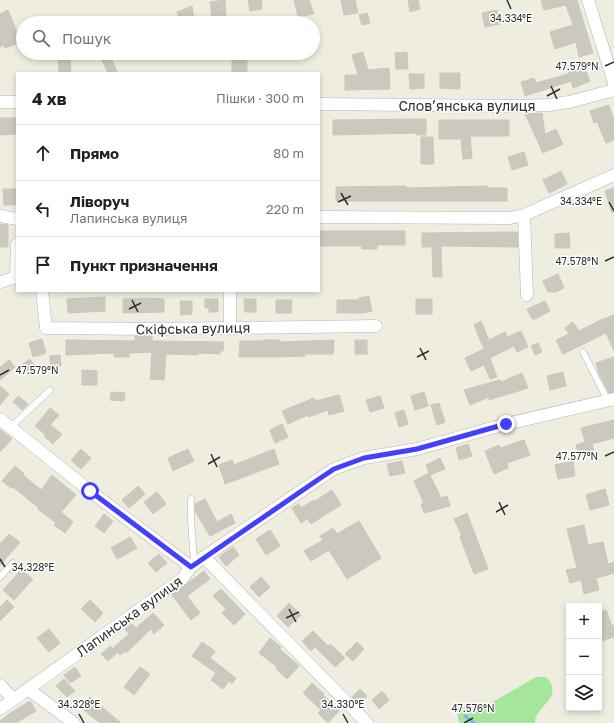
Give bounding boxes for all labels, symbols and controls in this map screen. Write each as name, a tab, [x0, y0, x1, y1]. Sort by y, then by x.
text: 34.334°E	[490, 12, 532, 24]
search box	[16, 16, 320, 60]
icon: search	[30, 27, 52, 49]
text: Пошук	[62, 29, 111, 47]
text: 47.579°N	[555, 60, 599, 72]
text: 4 хв	[32, 88, 67, 109]
text: Пішки · 300 m	[216, 90, 304, 106]
street label: Словʼянська вулиця	[399, 97, 536, 114]
icon: ahead	[32, 142, 54, 164]
text: Прямо	[70, 144, 119, 162]
text: 80 m	[273, 145, 304, 161]
text: Ліворуч	[70, 192, 129, 210]
text: 34.334°E	[560, 195, 602, 207]
icon: left	[32, 198, 54, 220]
text: 220 m	[266, 201, 304, 217]
text: Лапинська вулиця	[70, 210, 187, 226]
icon: arrive	[32, 254, 54, 276]
text: 47.578°N	[555, 255, 599, 267]
text: Пункт призначення	[70, 256, 218, 274]
street label: Скіфська вулиця	[136, 319, 250, 337]
text: 47.579°N	[15, 364, 59, 376]
route end	[497, 415, 515, 433]
text: 47.577°N	[556, 450, 598, 462]
route start	[81, 482, 99, 500]
text: 34.328°E	[12, 561, 54, 573]
street label: Лапинська вулиця	[73, 572, 185, 660]
map controls	[566, 603, 602, 711]
button: +	[566, 603, 602, 639]
button: −	[566, 639, 602, 675]
button: layers	[566, 675, 602, 711]
text: 34.328°E	[58, 698, 100, 710]
text: 34.330°E	[322, 698, 364, 710]
text: 47.576°N	[451, 702, 495, 714]

